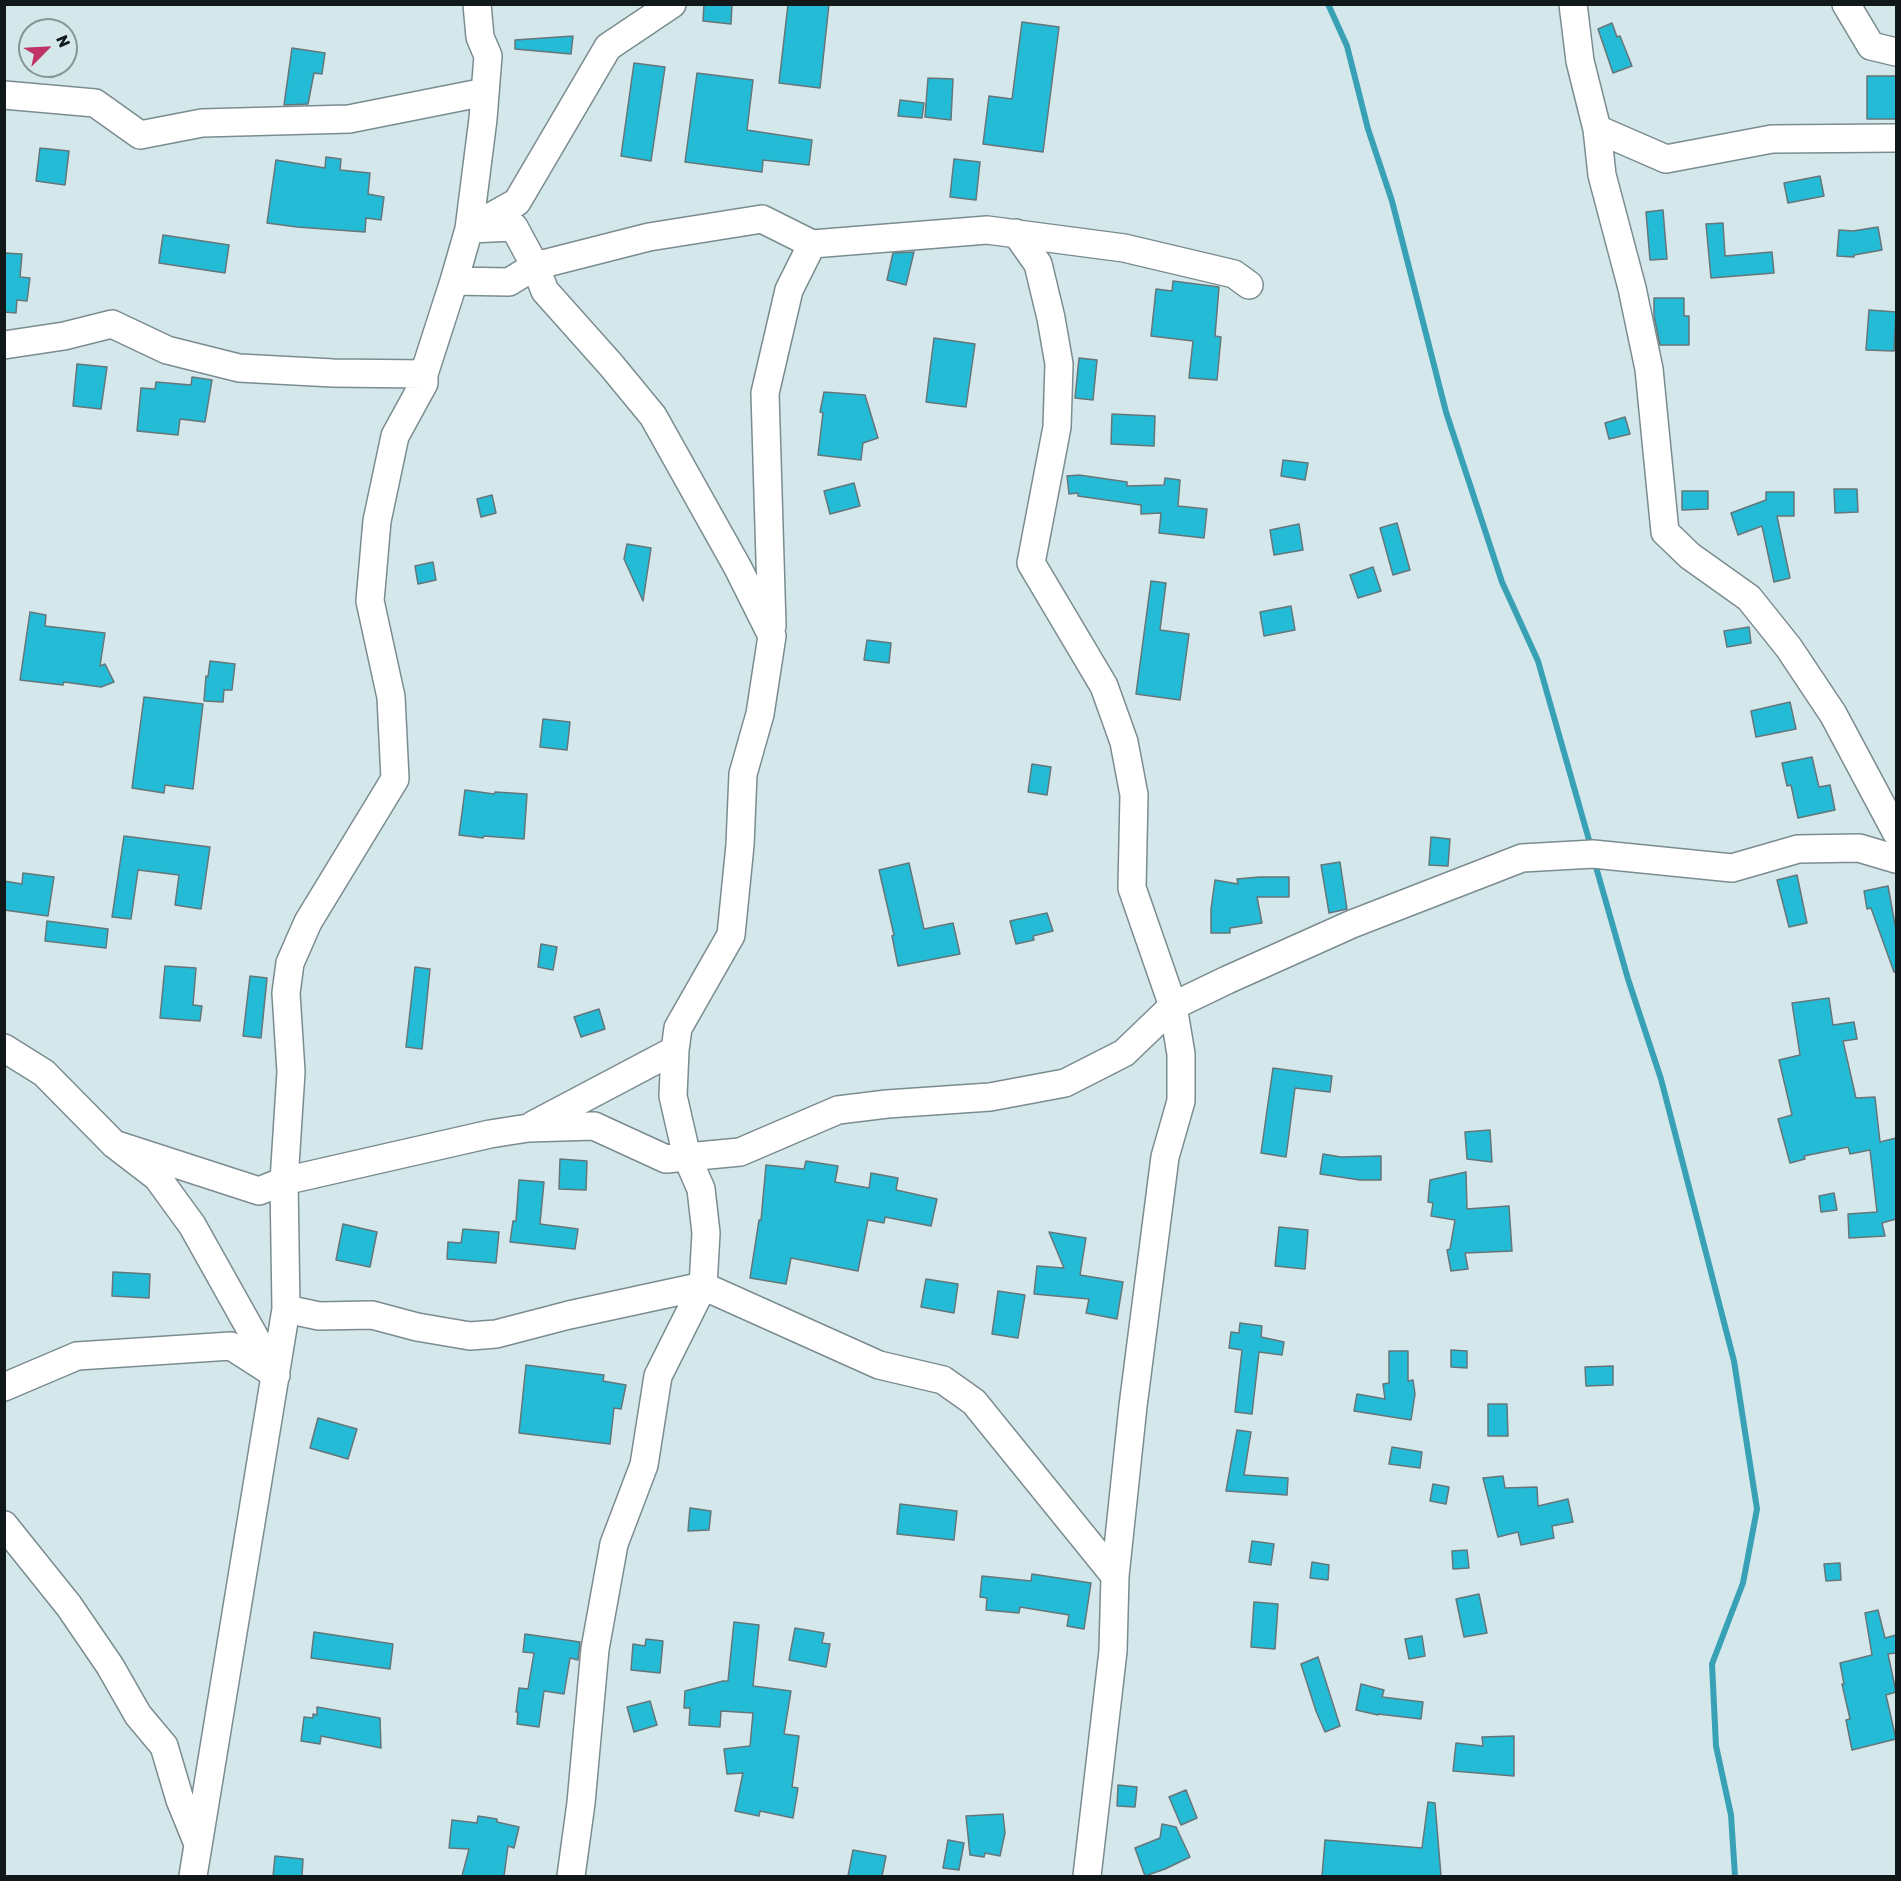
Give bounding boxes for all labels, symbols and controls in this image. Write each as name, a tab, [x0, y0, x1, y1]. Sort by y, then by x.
north arrow	[18, 18, 78, 78]
text: N	[52, 32, 74, 50]

